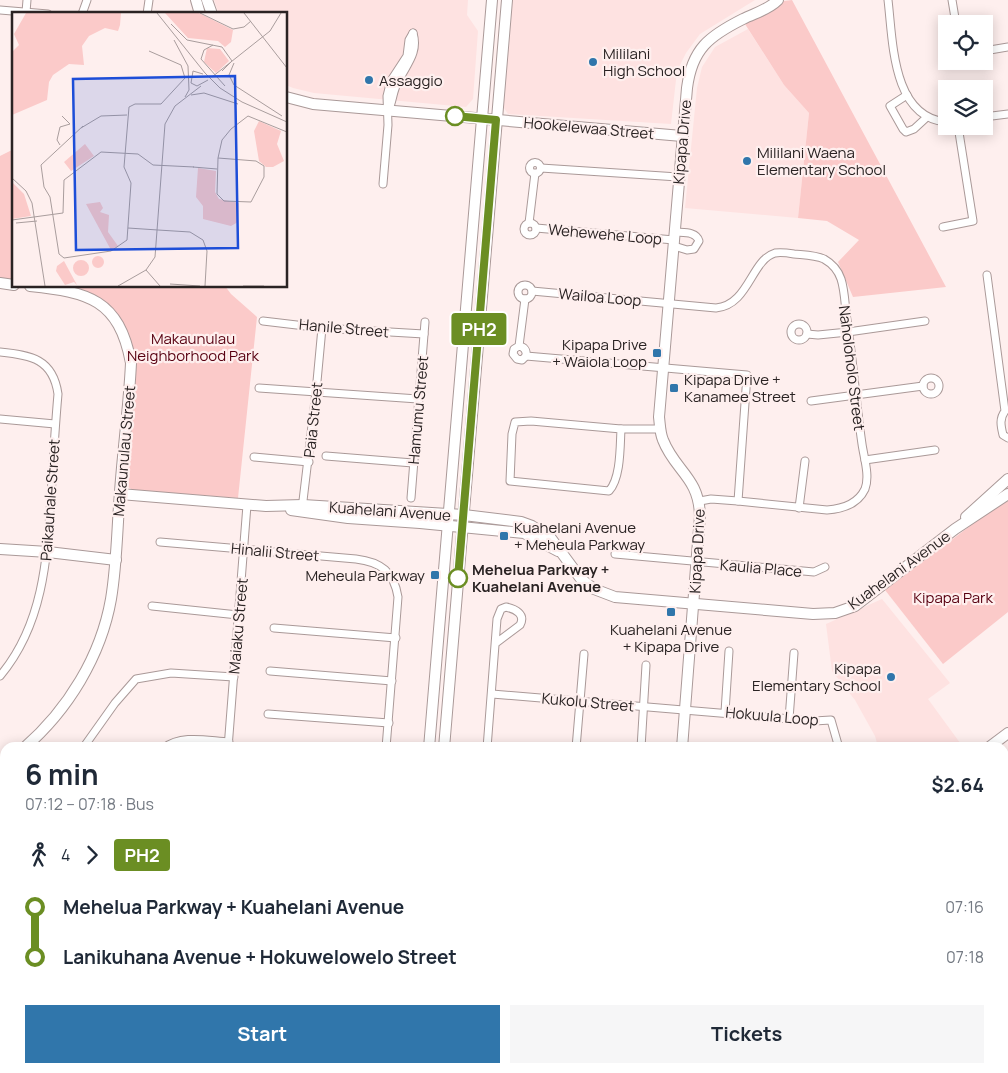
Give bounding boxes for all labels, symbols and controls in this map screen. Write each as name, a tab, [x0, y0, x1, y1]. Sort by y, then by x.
inset map	[12, 12, 288, 288]
map controls	[938, 15, 993, 135]
button: locate	[938, 15, 993, 70]
place label: Mililani High School	[603, 43, 685, 81]
marker: Mililani High School	[587, 56, 599, 68]
place label: Assaggio	[379, 70, 443, 91]
marker: Assaggio	[363, 74, 375, 86]
button: layers	[938, 80, 993, 135]
street label: Kipapa Drive	[668, 99, 696, 185]
unlabelled marker	[445, 106, 465, 126]
street label: Hookelewaa Street	[523, 112, 655, 144]
place label: Mililani Waena Elementary School	[757, 142, 886, 180]
marker: Mililani Waena Elementary School	[741, 155, 753, 167]
street label: Wehewehe Loop	[547, 219, 663, 249]
street label: Wailoa Loop	[558, 283, 642, 311]
street label: Naholoholo Street	[834, 304, 870, 432]
line badge: PH2	[450, 313, 508, 345]
street label: Hanile Street	[298, 314, 390, 342]
text: PH2	[461, 317, 497, 341]
park label: Makaunulau Neighborhood Park	[127, 328, 260, 366]
place label: Kipapa Drive + Waiola Loop	[552, 334, 647, 372]
marker: Kipapa Drive + Waiola Loop	[651, 347, 663, 359]
street label: Hamumu Street	[403, 355, 433, 465]
place label: Kipapa Drive + Kanamee Street	[684, 369, 796, 407]
street label: Paia Street	[299, 381, 327, 459]
marker: Kipapa Drive + Kanamee Street	[668, 382, 680, 394]
street label: Makaunulau Street	[108, 385, 140, 517]
street label: Paikauhale Street	[35, 439, 65, 561]
street label: Kuahelani Avenue	[328, 496, 452, 526]
street label: Kipapa Drive	[684, 508, 710, 594]
place label: Kuahelani Avenue + Meheula Parkway	[514, 517, 645, 555]
street label: Kuahelani Avenue	[844, 526, 955, 614]
marker: Kuahelani Avenue + Meheula Parkway	[498, 530, 510, 542]
street label: Hinalii Street	[230, 538, 320, 566]
street label: Kaulia Place	[719, 554, 803, 582]
place label: Mehelua Parkway + Kuahelani Avenue	[472, 559, 609, 597]
place label: Meheula Parkway	[305, 565, 425, 586]
marker: Mehelua Parkway + Kuahelani Avenue	[448, 568, 468, 588]
marker: Meheula Parkway	[429, 569, 441, 581]
street label: Maiaku Street	[223, 577, 253, 675]
park label: Kipapa Park	[913, 587, 993, 608]
marker: Kuahelani Avenue + Kipapa Drive	[665, 606, 677, 618]
place label: Kuahelani Avenue + Kipapa Drive	[610, 619, 732, 657]
place label: Kipapa Elementary School	[752, 658, 881, 696]
marker: Kipapa Elementary School	[885, 671, 897, 683]
street label: Kukolu Street	[541, 687, 635, 717]
street label: Hokuula Loop	[724, 701, 820, 731]
text: 6 min	[25, 755, 99, 793]
text: $2.64	[932, 772, 984, 798]
text: 07:12 – 07:18 · Bus	[25, 793, 154, 815]
icon: walk	[25, 841, 53, 869]
icon: forward	[78, 841, 106, 869]
text: PH2	[124, 843, 160, 867]
text: 4	[61, 844, 70, 866]
text: Mehelua Parkway + Kuahelani Avenue	[63, 894, 404, 920]
text: 07:16	[945, 896, 984, 918]
text: Lanikuhana Avenue + Hokuwelowelo Street	[63, 944, 457, 970]
text: 07:18	[946, 946, 984, 968]
button: Start	[25, 1005, 500, 1063]
button: Tickets	[510, 1005, 984, 1063]

